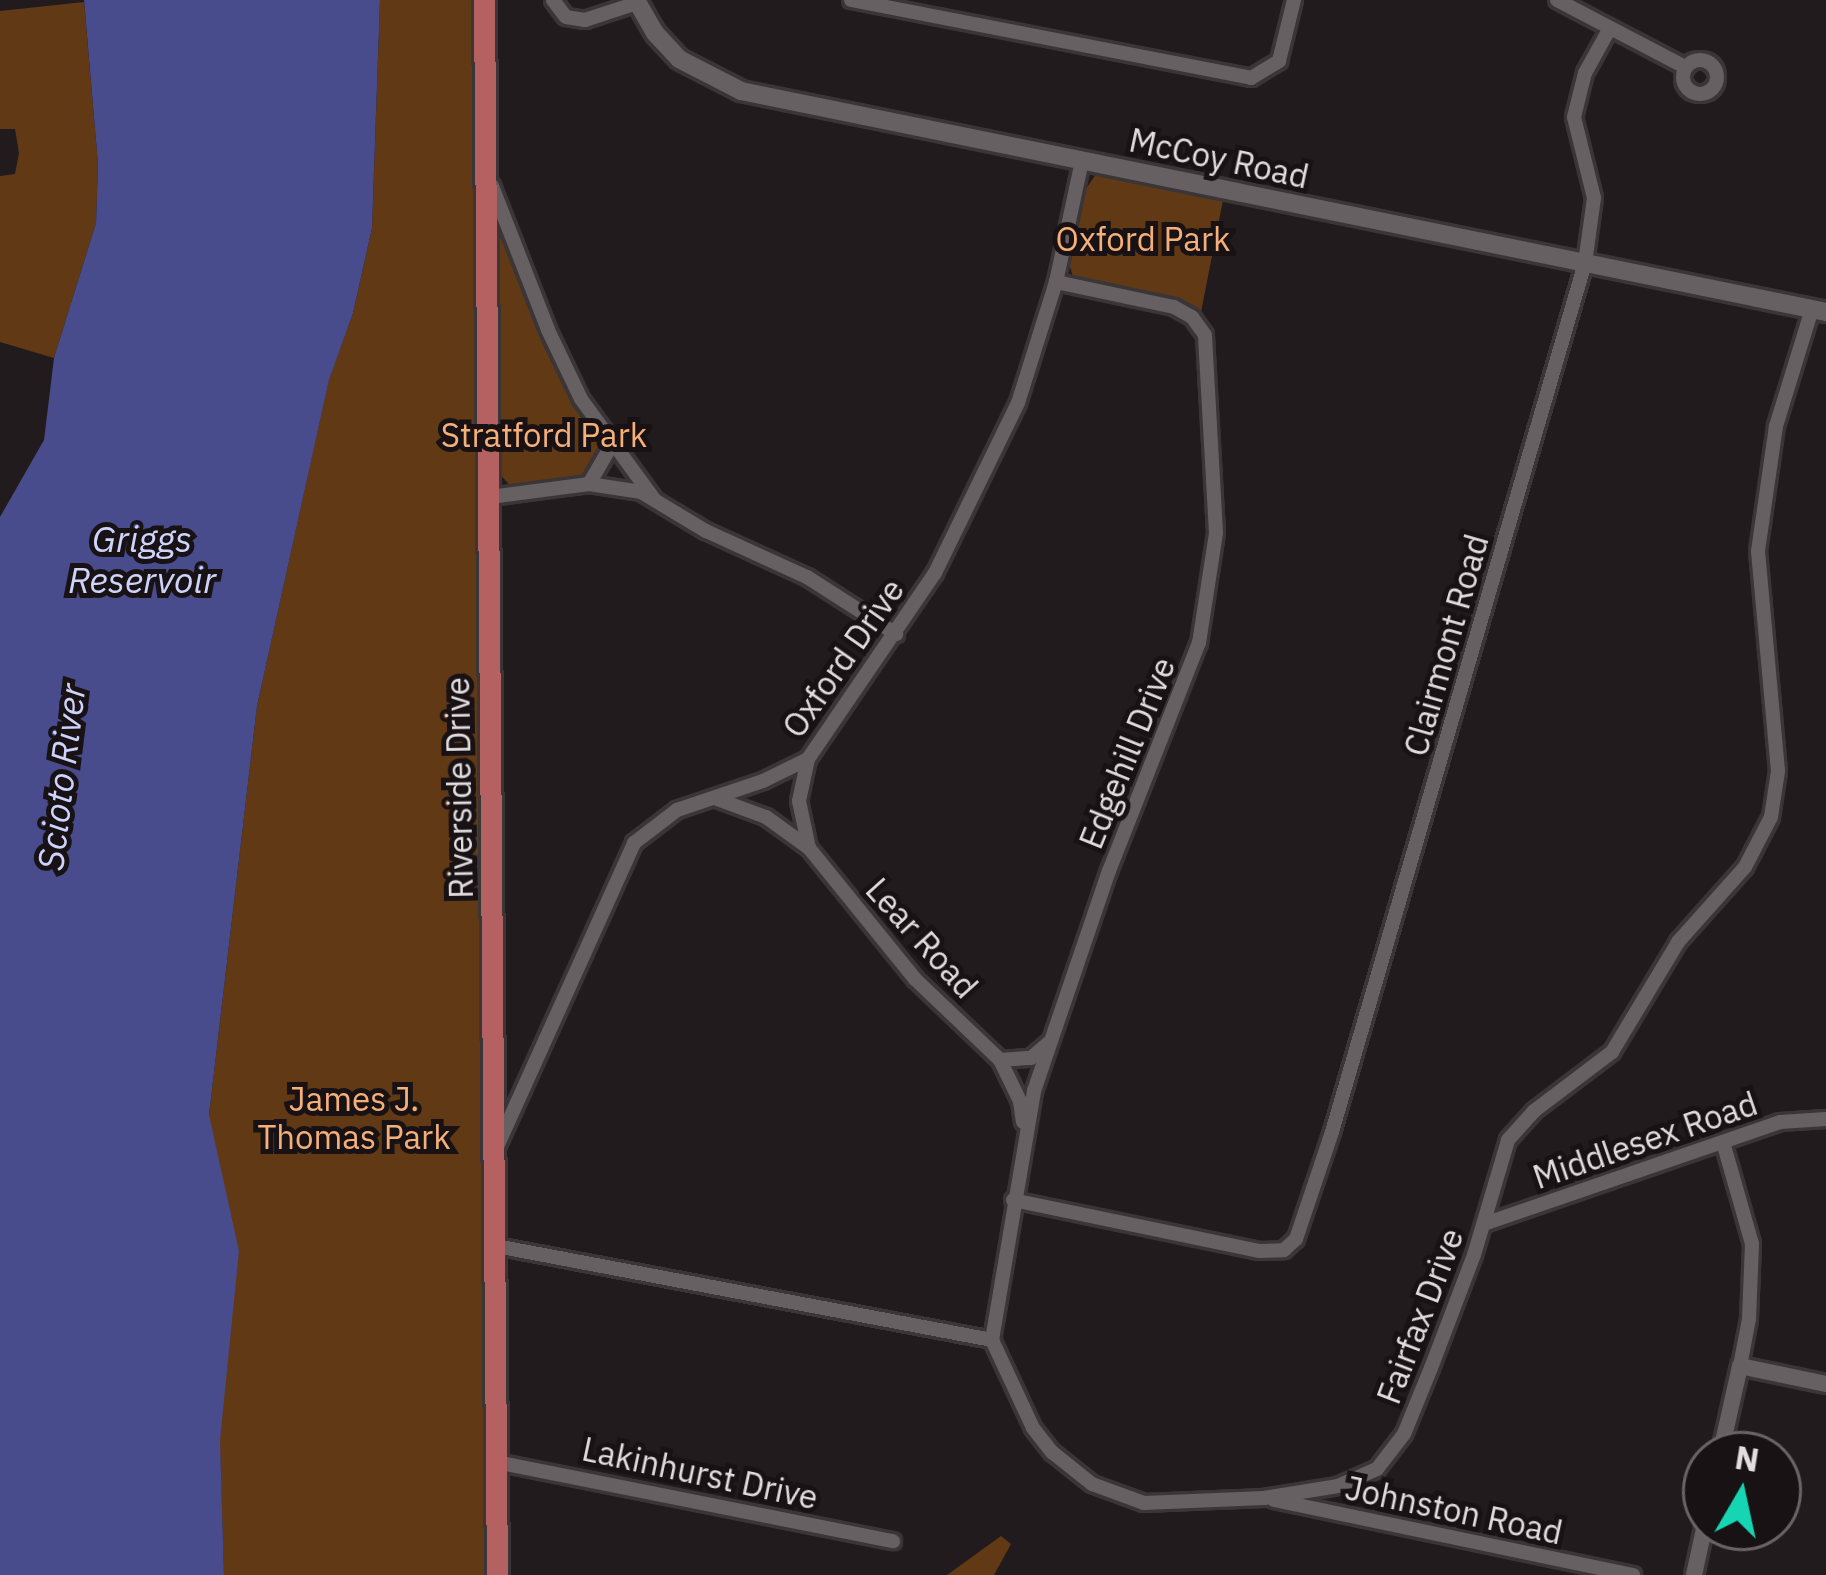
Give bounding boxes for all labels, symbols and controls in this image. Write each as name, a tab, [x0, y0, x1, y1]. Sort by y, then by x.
street label: McCoy Road	[1126, 120, 1312, 196]
park label: Oxford Park	[1056, 219, 1230, 259]
park label: Stratford Park	[441, 415, 647, 455]
water label: Griggs Reservoir	[68, 516, 216, 601]
street label: Clairmont Road	[1395, 530, 1497, 760]
street label: Oxford Drive	[774, 571, 912, 745]
street label: Edgehill Drive	[1071, 652, 1183, 854]
street label: Riverside Drive	[437, 677, 481, 899]
water label: Scioto River	[28, 681, 94, 873]
street label: Lear Road	[858, 870, 986, 1006]
park label: James J. Thomas Park	[257, 1079, 451, 1157]
street label: Middlesex Road	[1528, 1083, 1762, 1197]
street label: Fairfax Drive	[1368, 1223, 1472, 1409]
street label: Lakinhurst Drive	[579, 1429, 821, 1517]
north arrow	[1682, 1431, 1802, 1551]
text: N	[1732, 1435, 1762, 1481]
street label: Johnston Road	[1342, 1468, 1566, 1552]

